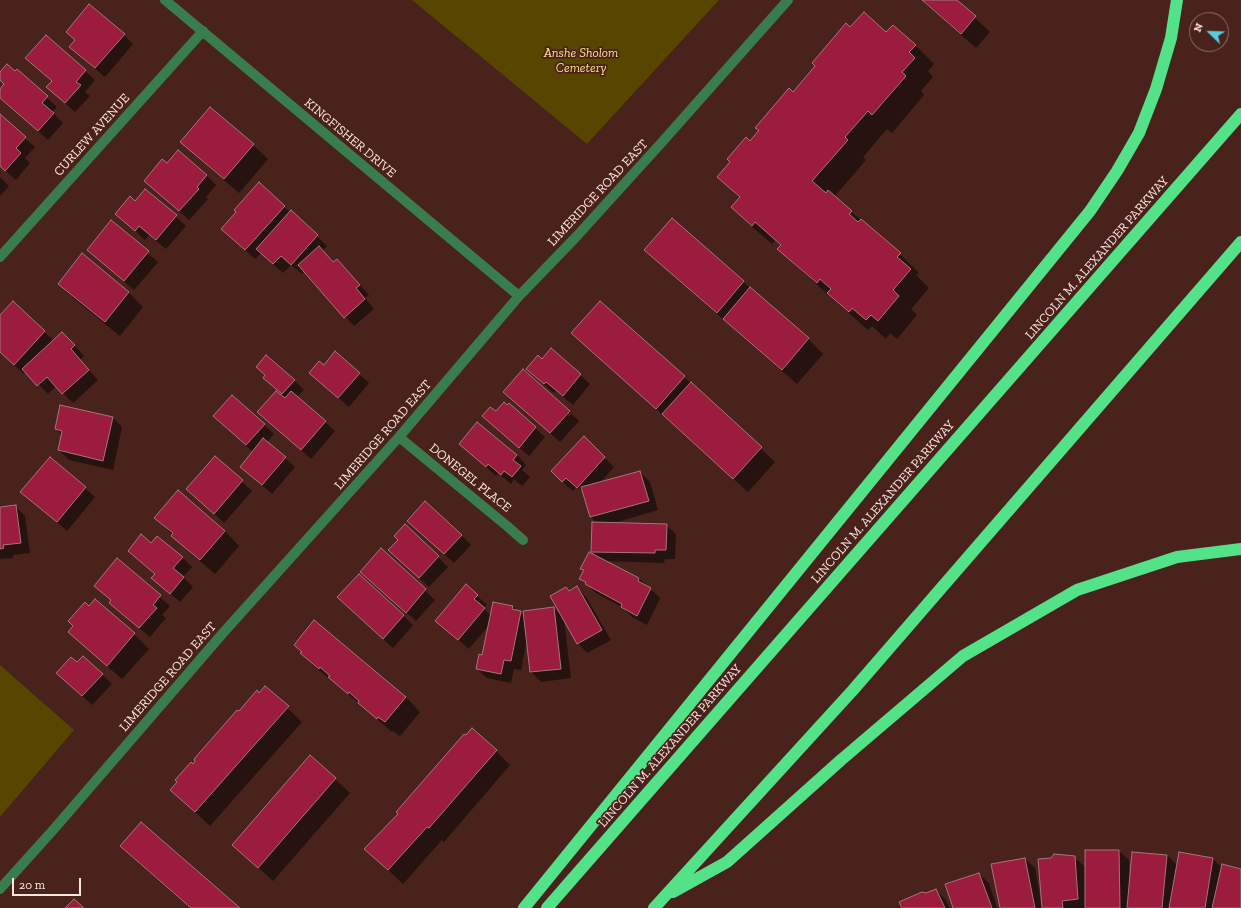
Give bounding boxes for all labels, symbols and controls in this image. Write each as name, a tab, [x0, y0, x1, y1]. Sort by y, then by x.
north arrow	[1189, 12, 1229, 52]
text: N	[1191, 21, 1206, 34]
park label: Anshe Sholom Cemetery	[544, 45, 618, 76]
street label: CURLEW AVENUE	[51, 90, 133, 180]
street label: KINGFISHER DRIVE	[301, 95, 399, 181]
street label: LIMERIDGE ROAD EAST	[545, 137, 651, 249]
street label: LINCOLN M. ALEXANDER PARKWAY	[1022, 173, 1172, 343]
street label: LIMERIDGE ROAD EAST	[331, 377, 435, 493]
street label: LINCOLN M. ALEXANDER PARKWAY	[808, 417, 958, 587]
street label: DONEGEL PLACE	[426, 440, 514, 516]
street label: LIMERIDGE ROAD EAST	[116, 619, 220, 735]
street label: LINCOLN M. ALEXANDER PARKWAY	[595, 661, 745, 831]
scale bar	[14, 870, 83, 896]
text: 20 m	[19, 878, 45, 892]

